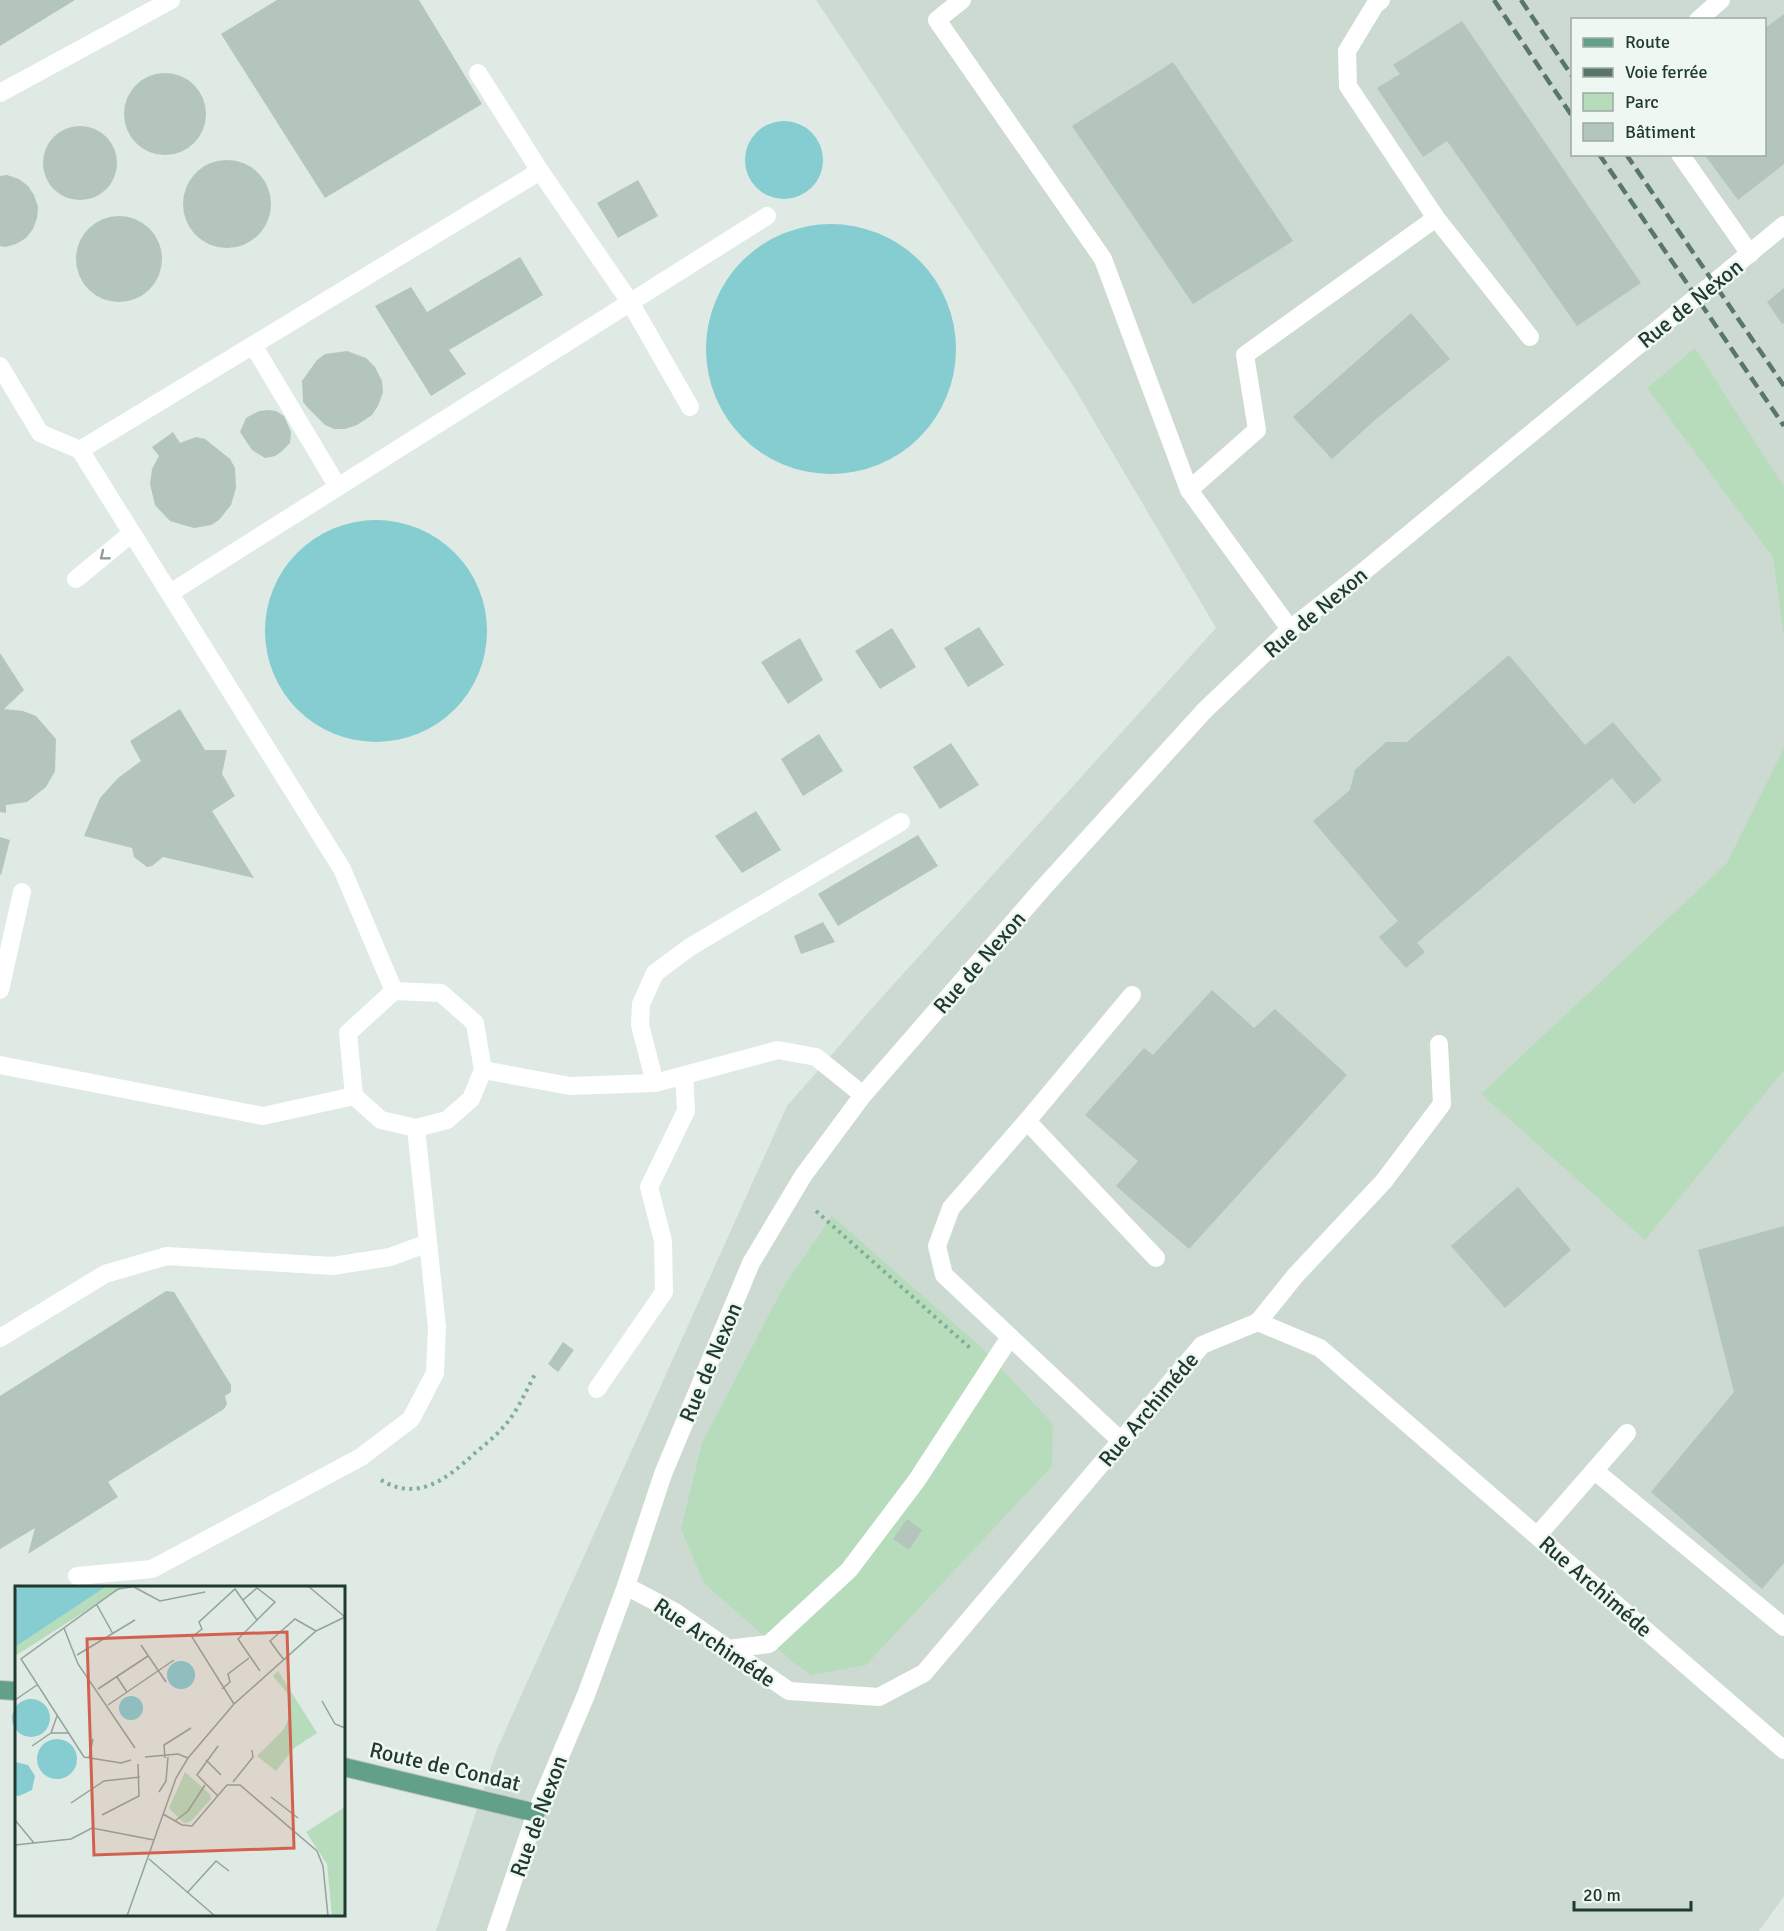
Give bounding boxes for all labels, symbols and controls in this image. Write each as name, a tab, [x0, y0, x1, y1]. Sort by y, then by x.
legend	[1571, 18, 1766, 156]
text: Route	[1625, 31, 1670, 53]
text: Voie ferrée	[1625, 61, 1707, 83]
text: Parc	[1625, 91, 1659, 113]
text: Bâtiment	[1625, 121, 1696, 143]
street label: Rue de Nexon	[1632, 253, 1748, 354]
one-way arrow	[100, 549, 111, 560]
street label: Rue de Nexon	[1258, 561, 1373, 664]
street label: Rue de Nexon	[927, 905, 1031, 1019]
street label: Rue de Nexon	[673, 1298, 748, 1426]
street label: Rue Archiméde	[1093, 1347, 1204, 1472]
street label: Rue Archiméde	[1534, 1530, 1658, 1643]
inset map	[15, 1586, 345, 1916]
street label: Rue Archiméde	[649, 1592, 781, 1693]
street label: Route de Condat	[367, 1736, 523, 1797]
street label: Rue de Nexon	[504, 1752, 573, 1881]
scale bar	[1574, 1874, 1691, 1912]
text: 20 m	[1583, 1884, 1621, 1906]

